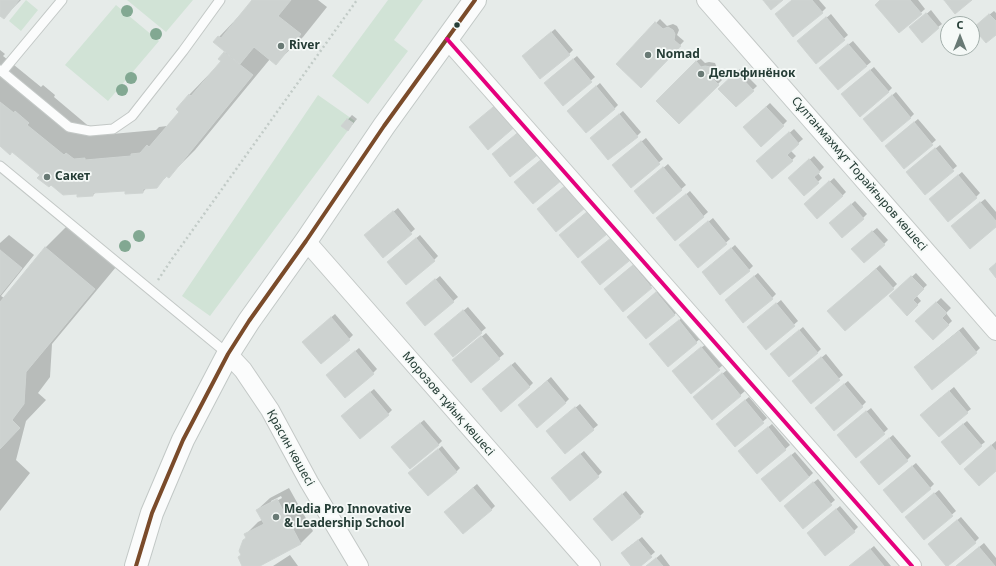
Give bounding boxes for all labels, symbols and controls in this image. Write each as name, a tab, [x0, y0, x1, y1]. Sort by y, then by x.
north arrow	[940, 16, 980, 56]
text: С	[956, 17, 964, 32]
unlabelled marker	[452, 20, 462, 30]
place label: River	[289, 39, 320, 53]
marker: River	[276, 41, 286, 51]
place label: Nomad	[656, 48, 700, 62]
marker: Nomad	[643, 50, 653, 60]
place label: Дельфинёнок	[709, 67, 795, 81]
marker: Дельфинёнок	[696, 69, 706, 79]
street label: Сұлтанмахмұт Торайғыров көшесі	[788, 94, 930, 254]
place label: Сакет	[55, 170, 90, 184]
marker: Сакет	[42, 172, 52, 182]
street label: Морозов тұйық көшесі	[399, 349, 497, 459]
street label: Красин көшесі	[263, 407, 317, 489]
place label: Media Pro Innovative & Leadership School	[284, 503, 412, 531]
marker: Media Pro Innovative & Leadership School	[271, 512, 281, 522]

